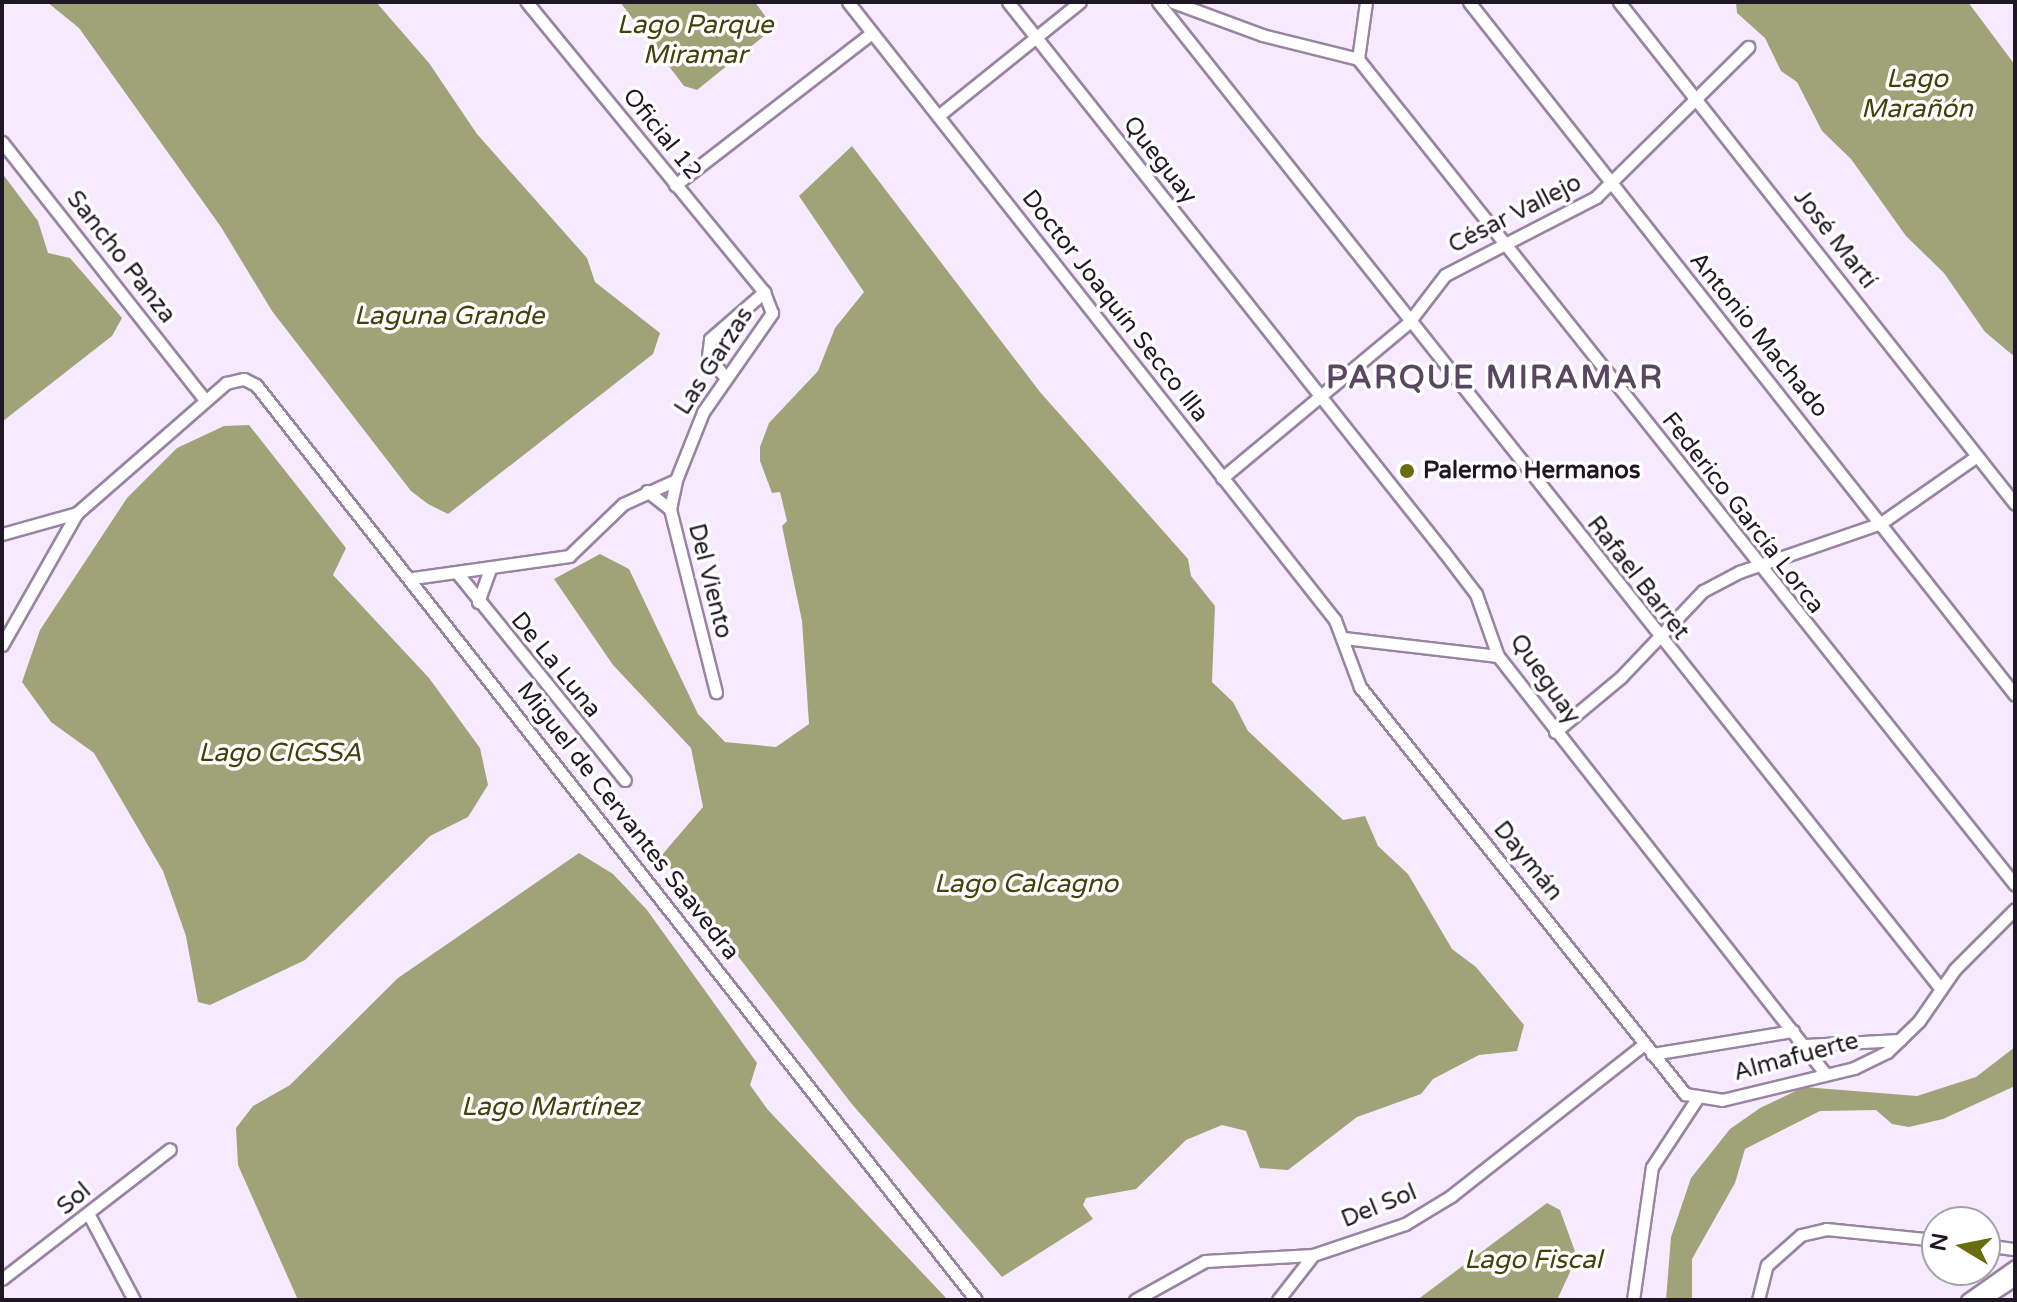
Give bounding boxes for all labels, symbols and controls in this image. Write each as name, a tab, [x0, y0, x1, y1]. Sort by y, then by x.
water label: Lago Parque Miramar	[617, 9, 773, 70]
water label: Lago Marañón	[1861, 63, 1973, 124]
street label: Oficial 12	[616, 82, 708, 186]
street label: Queguay	[1117, 110, 1203, 210]
street label: César Vallejo	[1444, 168, 1586, 260]
street label: Doctor Joaquín Secco Illa	[1015, 184, 1215, 428]
street label: José Martí	[1787, 184, 1883, 294]
street label: Sancho Panza	[60, 185, 182, 329]
street label: Antonio Machado	[1683, 247, 1835, 423]
water label: Laguna Grande	[354, 300, 544, 332]
street label: Las Garzas	[668, 302, 760, 420]
district label: PARQUE MIRAMAR	[1326, 359, 1664, 397]
street label: Federico García Lorca	[1656, 407, 1830, 619]
place label: Palermo Hermanos	[1423, 457, 1640, 485]
marker: Palermo Hermanos	[1398, 462, 1416, 480]
street label: Rafael Barret	[1581, 510, 1695, 646]
street label: Del Viento	[682, 521, 738, 641]
street label: De La Luna	[505, 606, 607, 724]
street label: Queguay	[1504, 628, 1586, 730]
street label: Miguel de Cervantes Saavedra	[511, 676, 745, 966]
water label: Lago CICSSA	[198, 737, 362, 769]
street label: Daymán	[1487, 815, 1569, 907]
water label: Lago Calcagno	[934, 868, 1118, 900]
street label: Almafuerte	[1730, 1027, 1862, 1087]
water label: Lago Martínez	[461, 1091, 639, 1123]
street label: Sol	[51, 1177, 97, 1221]
street label: Del Sol	[1337, 1178, 1421, 1234]
north arrow	[1921, 1206, 2001, 1286]
text: N	[1925, 1231, 1954, 1253]
water label: Lago Fiscal	[1464, 1244, 1602, 1276]

